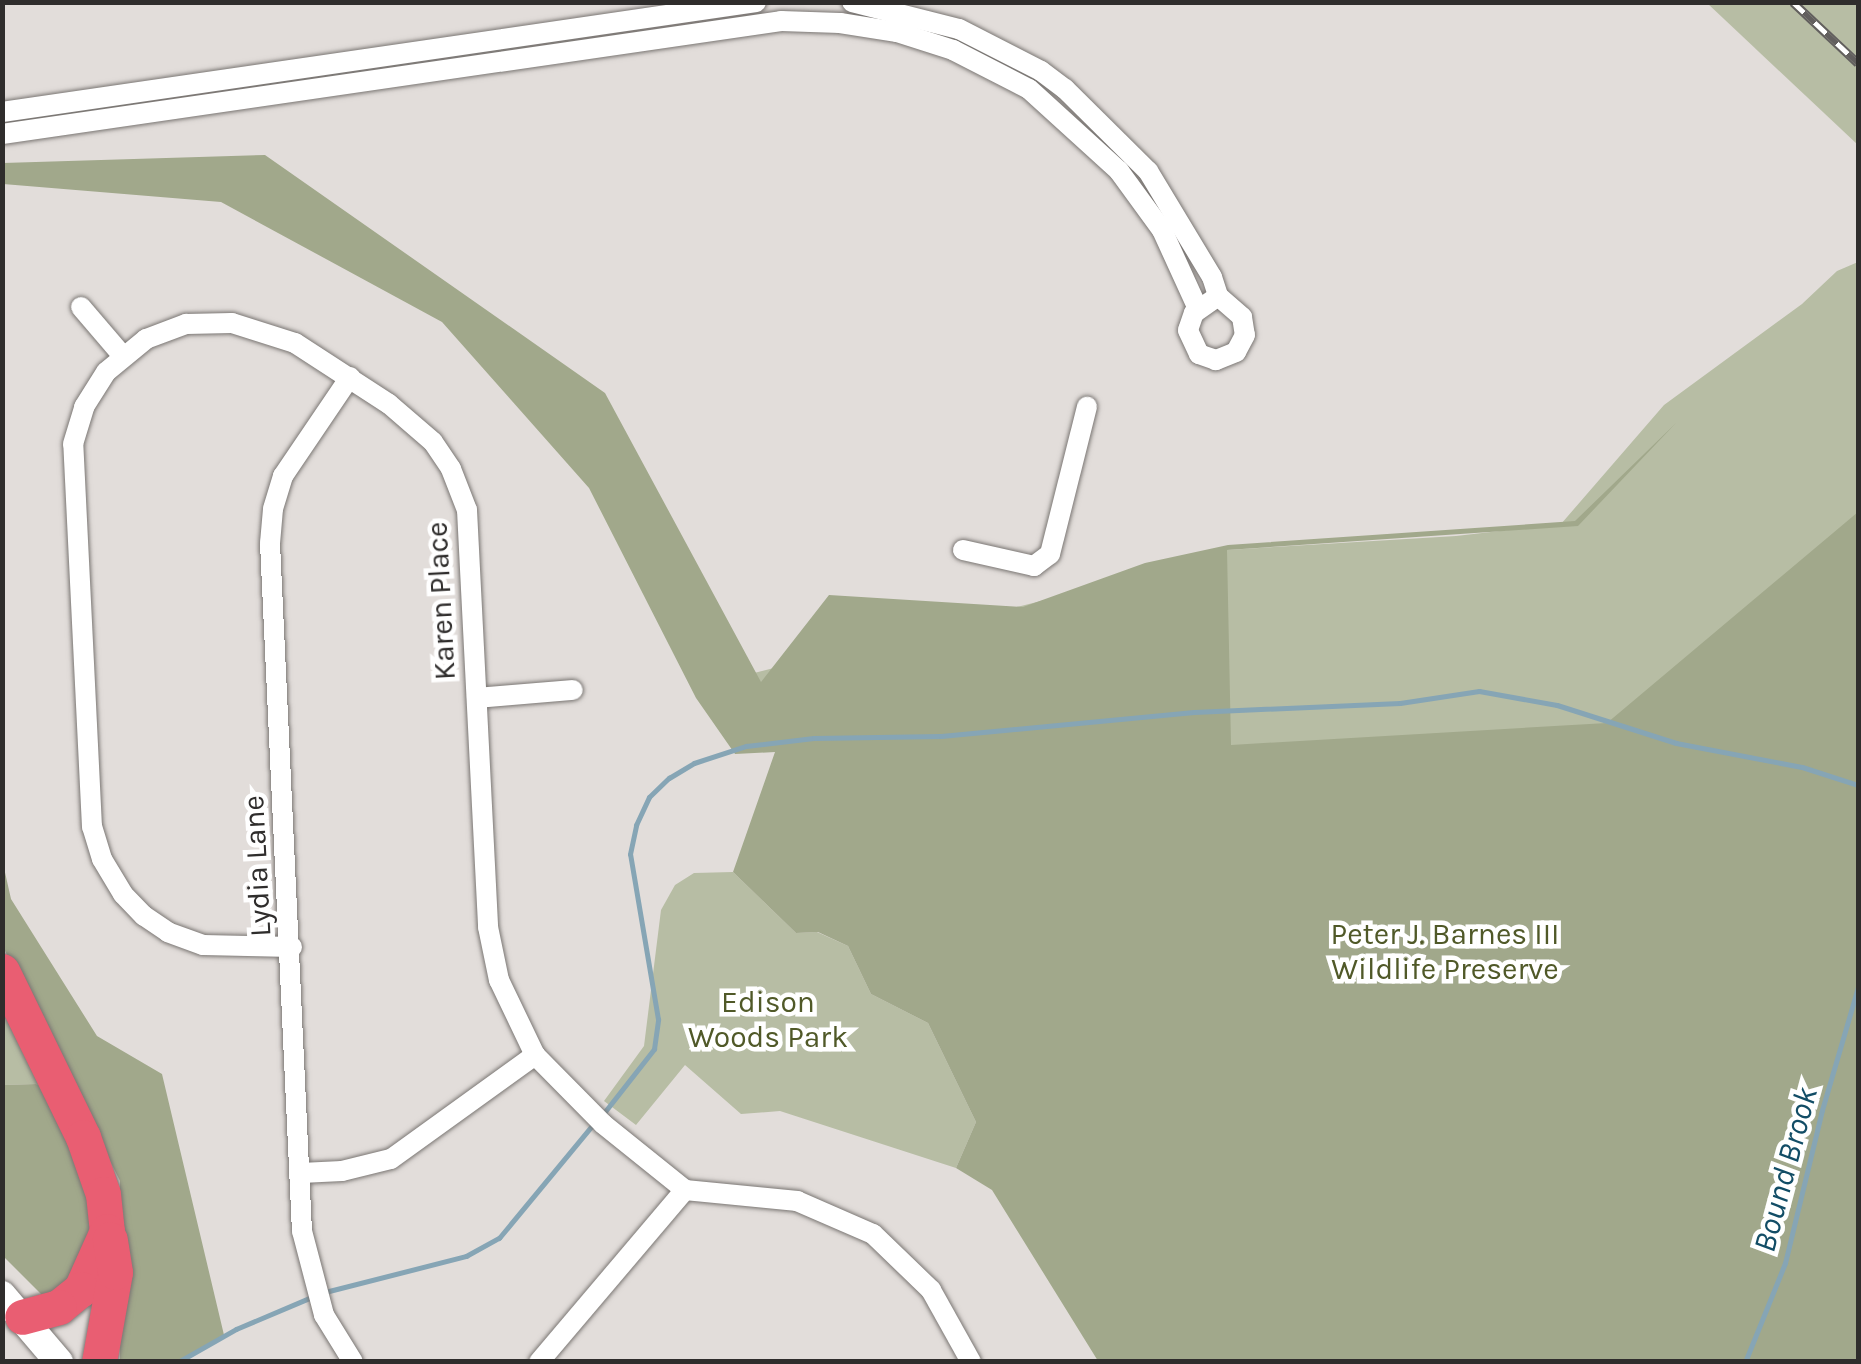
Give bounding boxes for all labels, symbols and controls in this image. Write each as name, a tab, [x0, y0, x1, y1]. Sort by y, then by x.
street label: Karen Place	[419, 521, 463, 681]
street label: Lydia Lane	[235, 794, 279, 938]
park label: Peter J. Barnes III Wildlife Preserve	[1331, 916, 1559, 986]
park label: Edison Woods Park	[688, 984, 848, 1054]
water label: Bound Brook	[1746, 1083, 1826, 1257]

